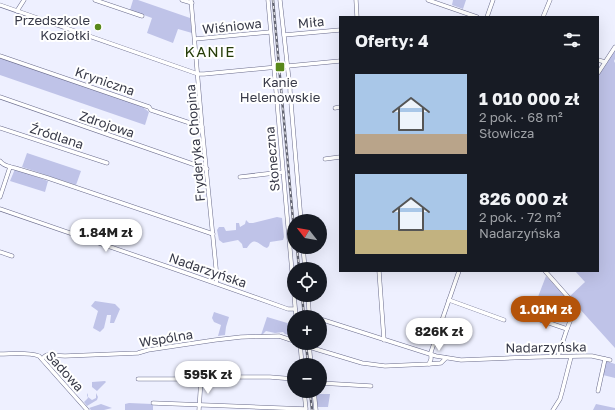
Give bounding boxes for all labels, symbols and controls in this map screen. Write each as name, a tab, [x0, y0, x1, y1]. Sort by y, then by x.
place label: Przedszkole Koziołki	[14, 12, 90, 43]
street label: Miła	[297, 13, 325, 31]
street label: Wiśniowa	[202, 15, 262, 37]
marker: Przedszkole Koziołki	[93, 22, 103, 32]
icon: filters	[561, 29, 583, 51]
text: Oferty: 4	[355, 30, 429, 51]
district label: KANIE	[185, 42, 235, 60]
marker: Kanie Helenowskie	[274, 61, 286, 73]
street label: Kryniczna	[73, 63, 137, 99]
place label: Kanie Helenowskie	[240, 74, 320, 105]
street label: Fryderyka Chopina	[182, 84, 208, 202]
text: 1 010 000 zł	[479, 88, 580, 109]
icon: home	[387, 90, 435, 138]
street label: Zdrojowa	[77, 107, 137, 141]
text: 2 pok. · 68 m²	[479, 109, 563, 125]
street label: Źródlana	[28, 120, 86, 152]
text: Słowicza	[479, 125, 534, 141]
street label: Słoneczna	[261, 126, 283, 192]
text: 826 000 zł	[479, 188, 568, 209]
icon: home	[387, 190, 435, 238]
text: 2 pok. · 72 m²	[479, 209, 561, 225]
north arrow	[287, 214, 327, 254]
map controls	[287, 214, 327, 398]
pin: 1.84M zł	[65, 219, 147, 253]
text: 1.84M zł	[79, 224, 133, 240]
text: Nadarzyńska	[479, 225, 560, 241]
street label: Nadarzyńska	[167, 249, 249, 291]
button: locate	[287, 262, 327, 302]
pin: 1.01M zł	[505, 296, 587, 330]
text: 1.01M zł	[520, 301, 572, 317]
button: +	[287, 310, 327, 350]
pin: 826K zł	[402, 318, 476, 352]
text: 826K zł	[415, 323, 463, 339]
street label: Wspólna	[138, 326, 194, 350]
street label: Nadarzyńska	[505, 338, 587, 356]
street label: Sadowa	[43, 347, 87, 395]
button: −	[287, 358, 327, 398]
pin: 595K zł	[171, 361, 245, 395]
text: 595K zł	[184, 366, 232, 382]

